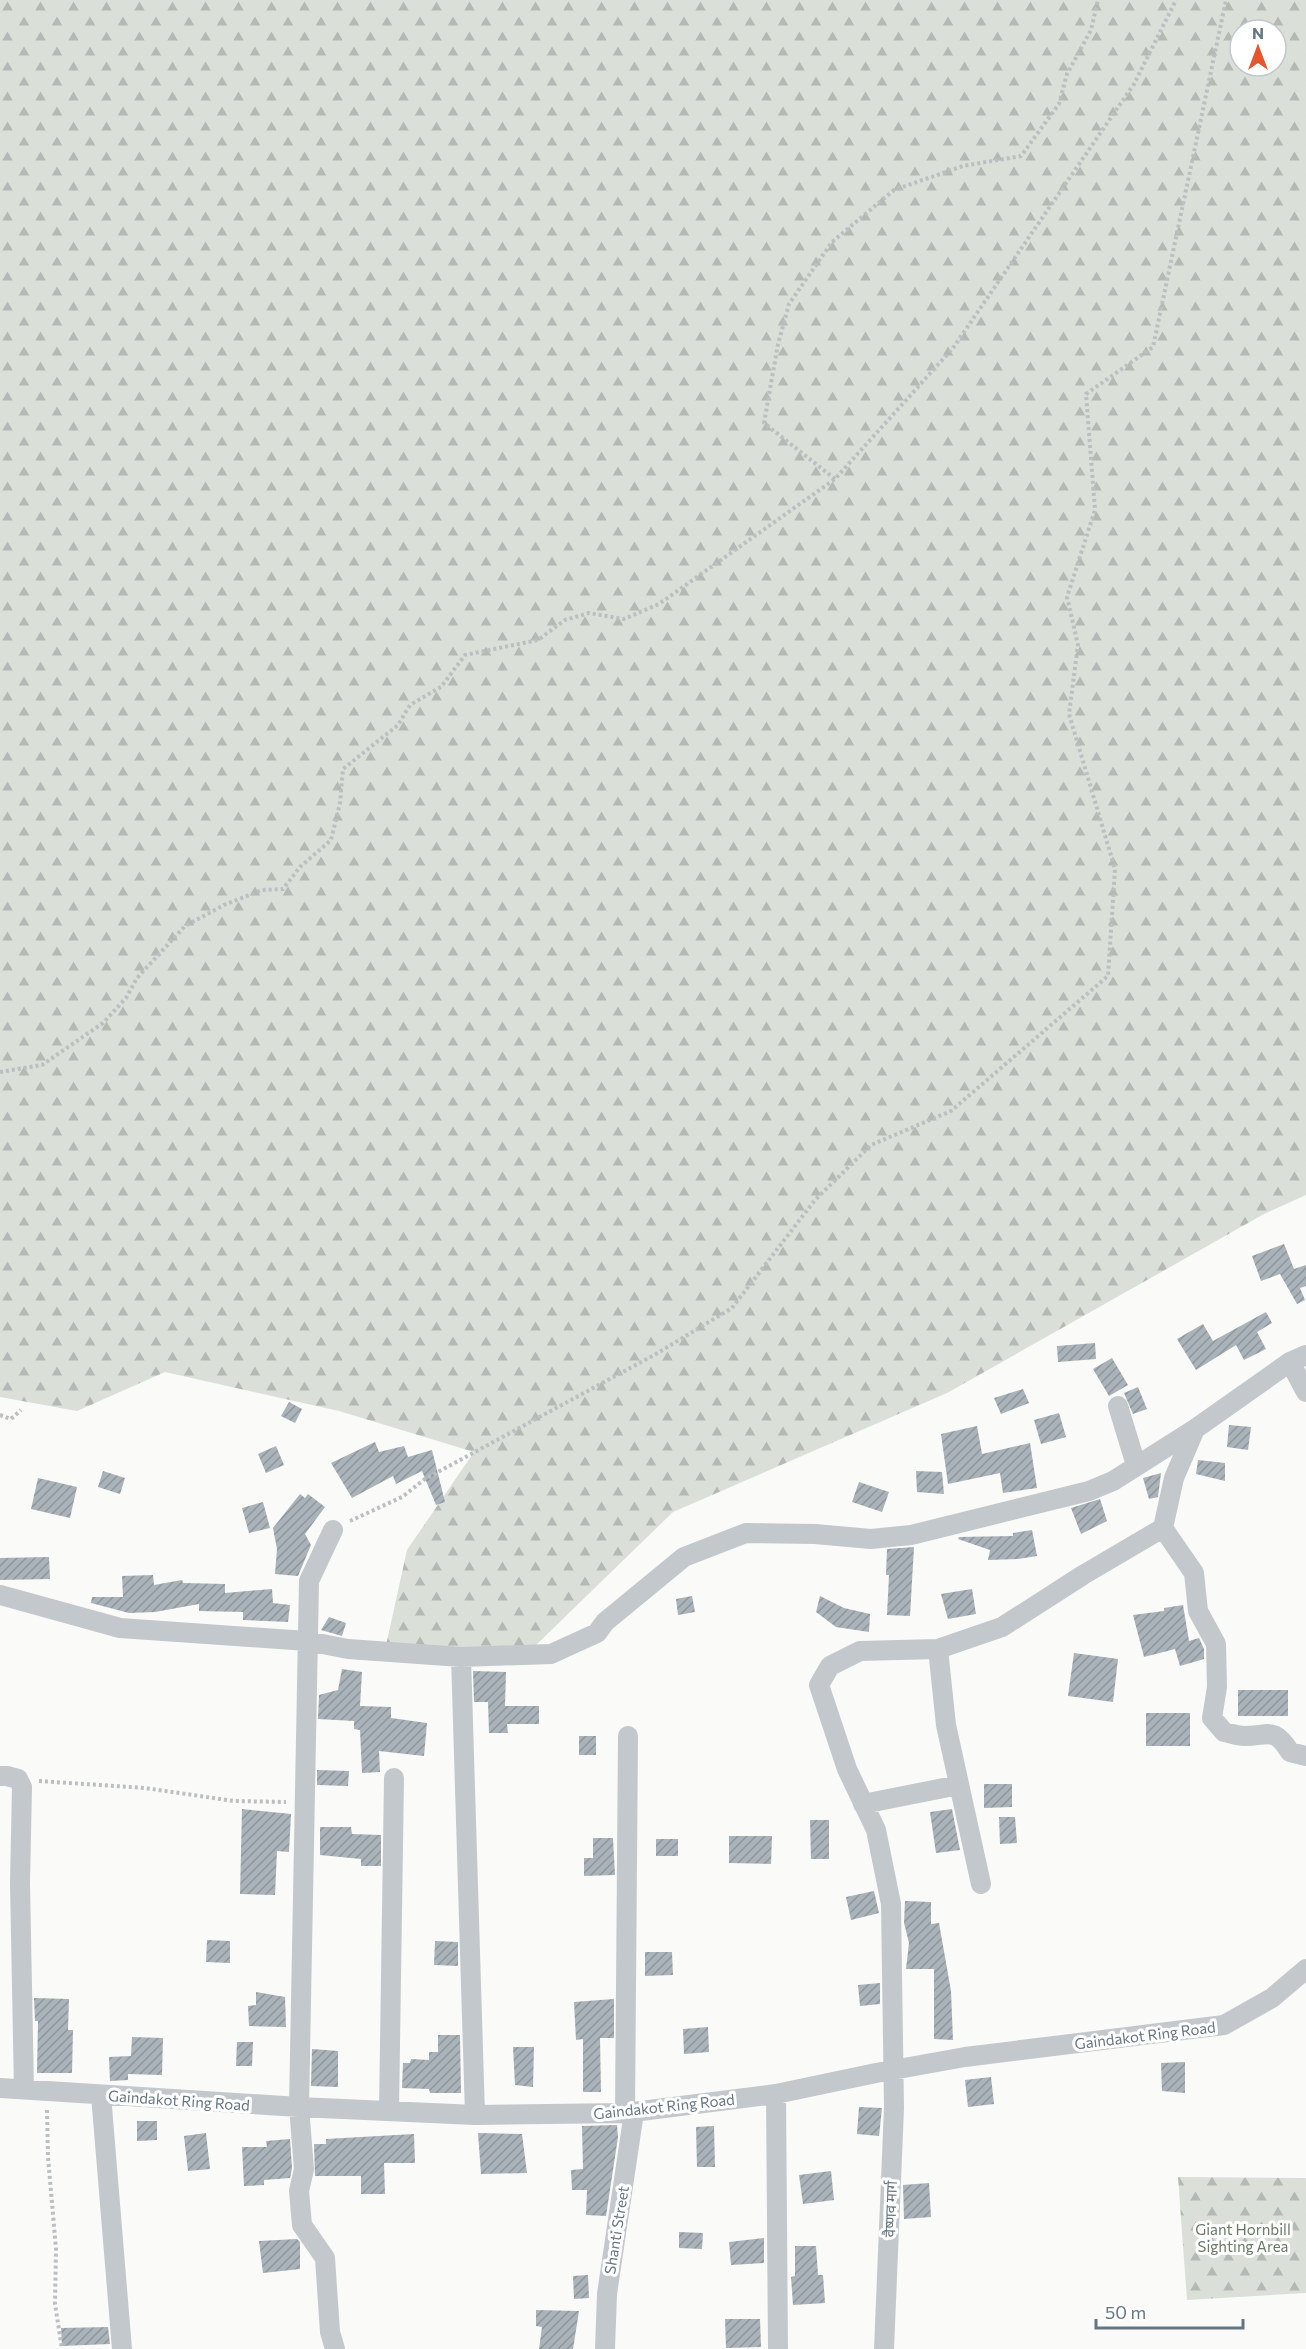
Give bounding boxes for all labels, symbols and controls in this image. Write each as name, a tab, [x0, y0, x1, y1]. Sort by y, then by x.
north arrow	[1228, 18, 1288, 78]
text: N	[1252, 23, 1264, 42]
street label: Gaindakot Ring Road	[1073, 2017, 1217, 2053]
street label: Gaindakot Ring Road	[108, 2086, 250, 2114]
street label: Gaindakot Ring Road	[592, 2090, 736, 2122]
street label: वैष्णव मार्ग	[880, 2179, 900, 2238]
street label: Shanti Street	[600, 2185, 632, 2275]
park label: Giant Hornbill Sighting Area	[1195, 2220, 1291, 2255]
scale bar	[1096, 2292, 1243, 2330]
text: 50 m	[1105, 2301, 1146, 2323]

